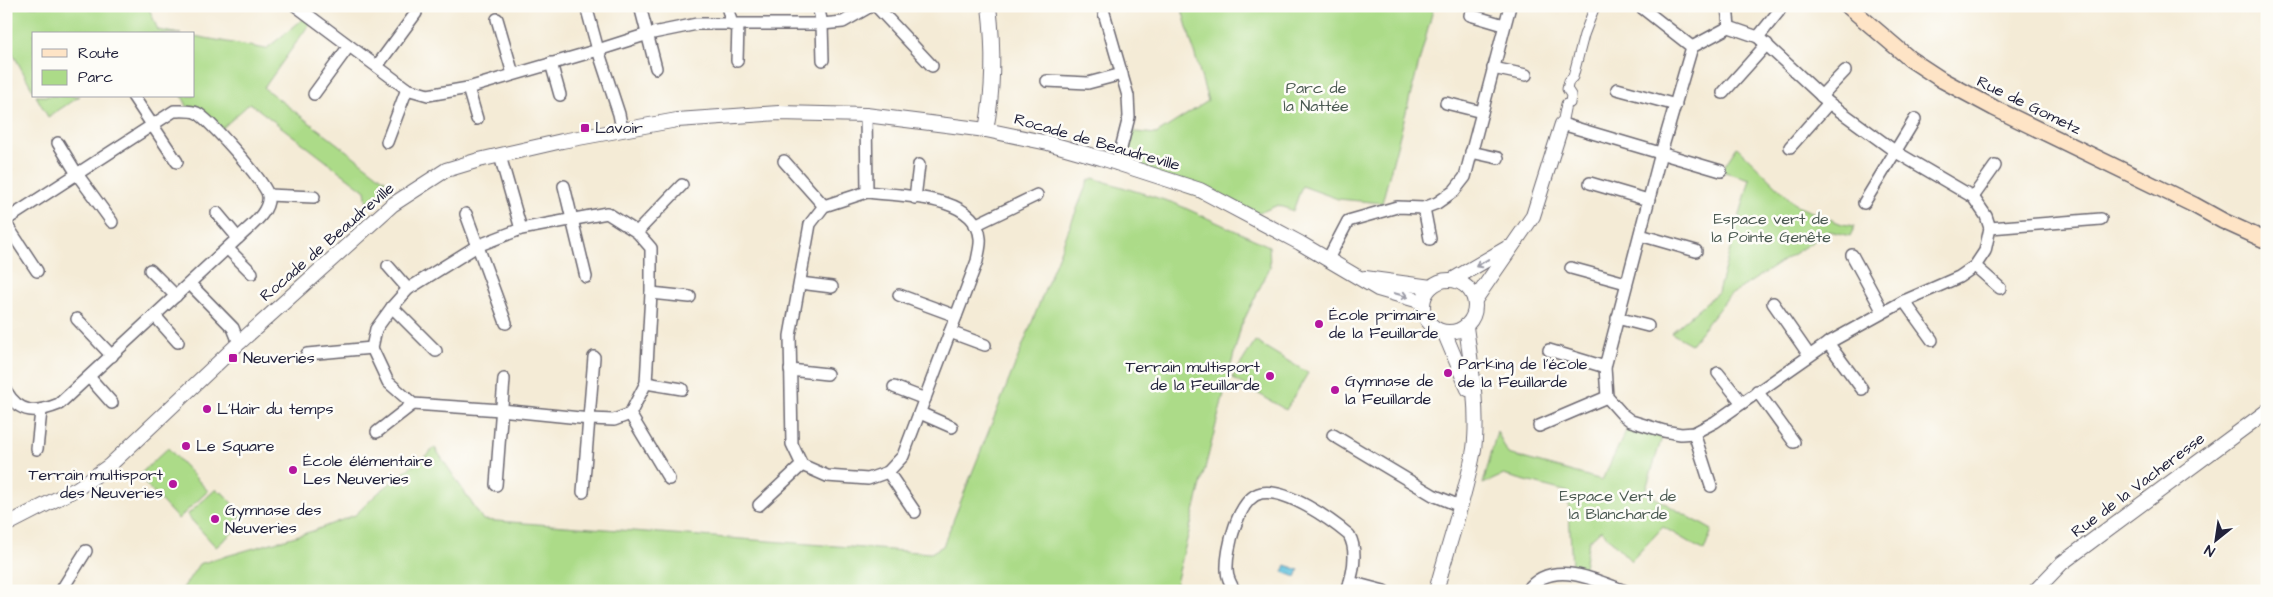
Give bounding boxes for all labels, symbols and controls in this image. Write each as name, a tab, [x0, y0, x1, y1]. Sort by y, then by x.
legend	[32, 32, 195, 98]
text: Route	[78, 43, 119, 64]
text: Parc	[78, 67, 113, 88]
street label: Rue de Gometz	[1973, 70, 2085, 140]
park label: Parc de la Nattée	[1283, 77, 1349, 117]
street label: Rocade de Beaudreville	[1011, 108, 1183, 176]
place label: Lavoir	[595, 117, 643, 139]
marker: Lavoir	[579, 122, 591, 134]
street label: Rocade de Beaudreville	[255, 177, 399, 307]
park label: Espace vert de la Pointe Genête	[1711, 208, 1831, 248]
one-way arrow	[1476, 258, 1490, 268]
one-way arrow	[1392, 291, 1408, 300]
place label: École primaire de la Feuillarde	[1329, 304, 1439, 344]
marker: École primaire de la Feuillarde	[1313, 318, 1325, 330]
place label: Neuveries	[243, 347, 315, 369]
marker: Neuveries	[227, 352, 239, 364]
place label: Parking de l'école de la Feuillarde	[1458, 353, 1588, 393]
place label: Terrain multisport de la Feuillarde	[1126, 356, 1261, 396]
marker: Parking de l'école de la Feuillarde	[1442, 367, 1454, 379]
marker: Terrain multisport de la Feuillarde	[1264, 370, 1276, 382]
place label: Gymnase de la Feuillarde	[1345, 370, 1434, 410]
marker: Gymnase de la Feuillarde	[1329, 384, 1341, 396]
place label: L'Hair du temps	[217, 398, 333, 420]
marker: L'Hair du temps	[201, 403, 213, 415]
street label: Rue de la Vacheresse	[2067, 427, 2210, 543]
place label: Le Square	[196, 435, 275, 457]
marker: Le Square	[180, 440, 192, 452]
place label: École élémentaire Les Neuveries	[303, 450, 433, 490]
place label: Terrain multisport des Neuveries	[29, 464, 164, 504]
marker: École élémentaire Les Neuveries	[287, 464, 299, 476]
marker: Terrain multisport des Neuveries	[167, 478, 179, 490]
park label: Espace Vert de la Blancharde	[1560, 485, 1677, 525]
place label: Gymnase des Neuveries	[225, 499, 321, 539]
marker: Gymnase des Neuveries	[209, 513, 221, 525]
north arrow	[2190, 514, 2240, 564]
text: N	[2201, 539, 2219, 561]

